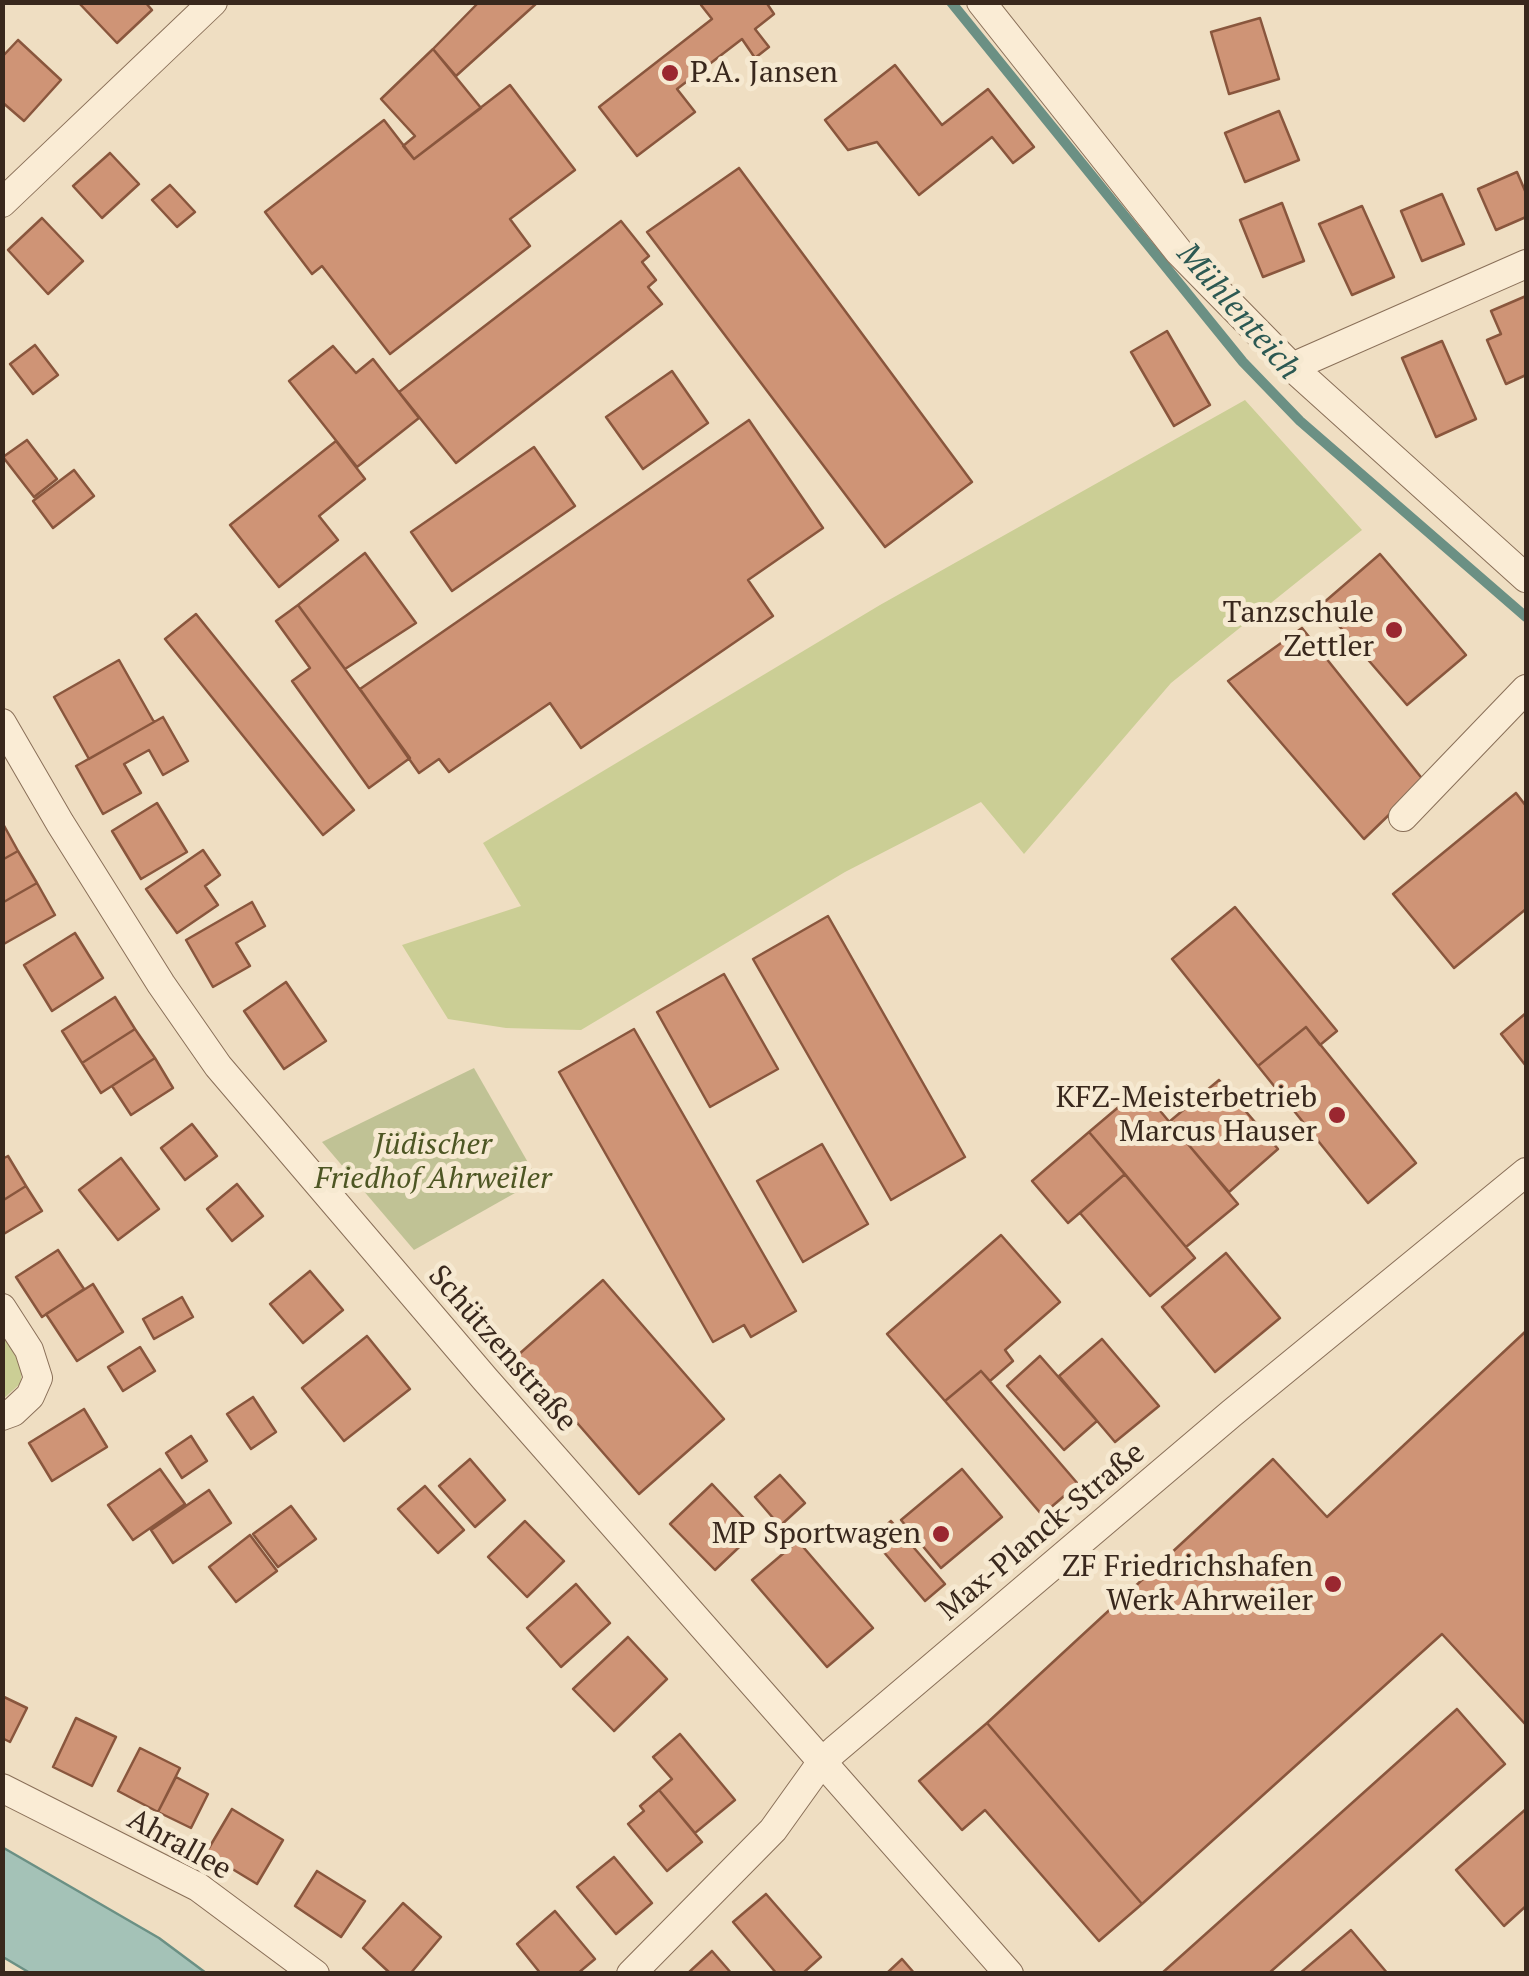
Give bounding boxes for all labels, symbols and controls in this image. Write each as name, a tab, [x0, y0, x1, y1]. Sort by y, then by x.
place label: P.A. Jansen	[690, 55, 838, 91]
marker: P.A. Jansen	[659, 62, 681, 84]
water label: Mühlenteich	[1168, 236, 1308, 388]
place label: Tanzschule Zettler	[1223, 595, 1374, 666]
marker: Tanzschule Zettler	[1383, 619, 1405, 641]
place label: KFZ-Meisterbetrieb Marcus Hauser	[1056, 1080, 1317, 1150]
marker: KFZ-Meisterbetrieb Marcus Hauser	[1326, 1104, 1348, 1126]
park label: Jüdischer Friedhof Ahrweiler	[314, 1127, 552, 1198]
street label: Schützenstraße	[420, 1259, 584, 1439]
street label: Max-Planck-Straße	[932, 1435, 1152, 1629]
place label: MP Sportwagen	[712, 1516, 921, 1552]
marker: MP Sportwagen	[930, 1523, 952, 1545]
place label: ZF Friedrichshafen Werk Ahrweiler	[1062, 1549, 1313, 1620]
marker: ZF Friedrichshafen Werk Ahrweiler	[1322, 1573, 1344, 1595]
street label: Ahrallee	[121, 1802, 237, 1888]

